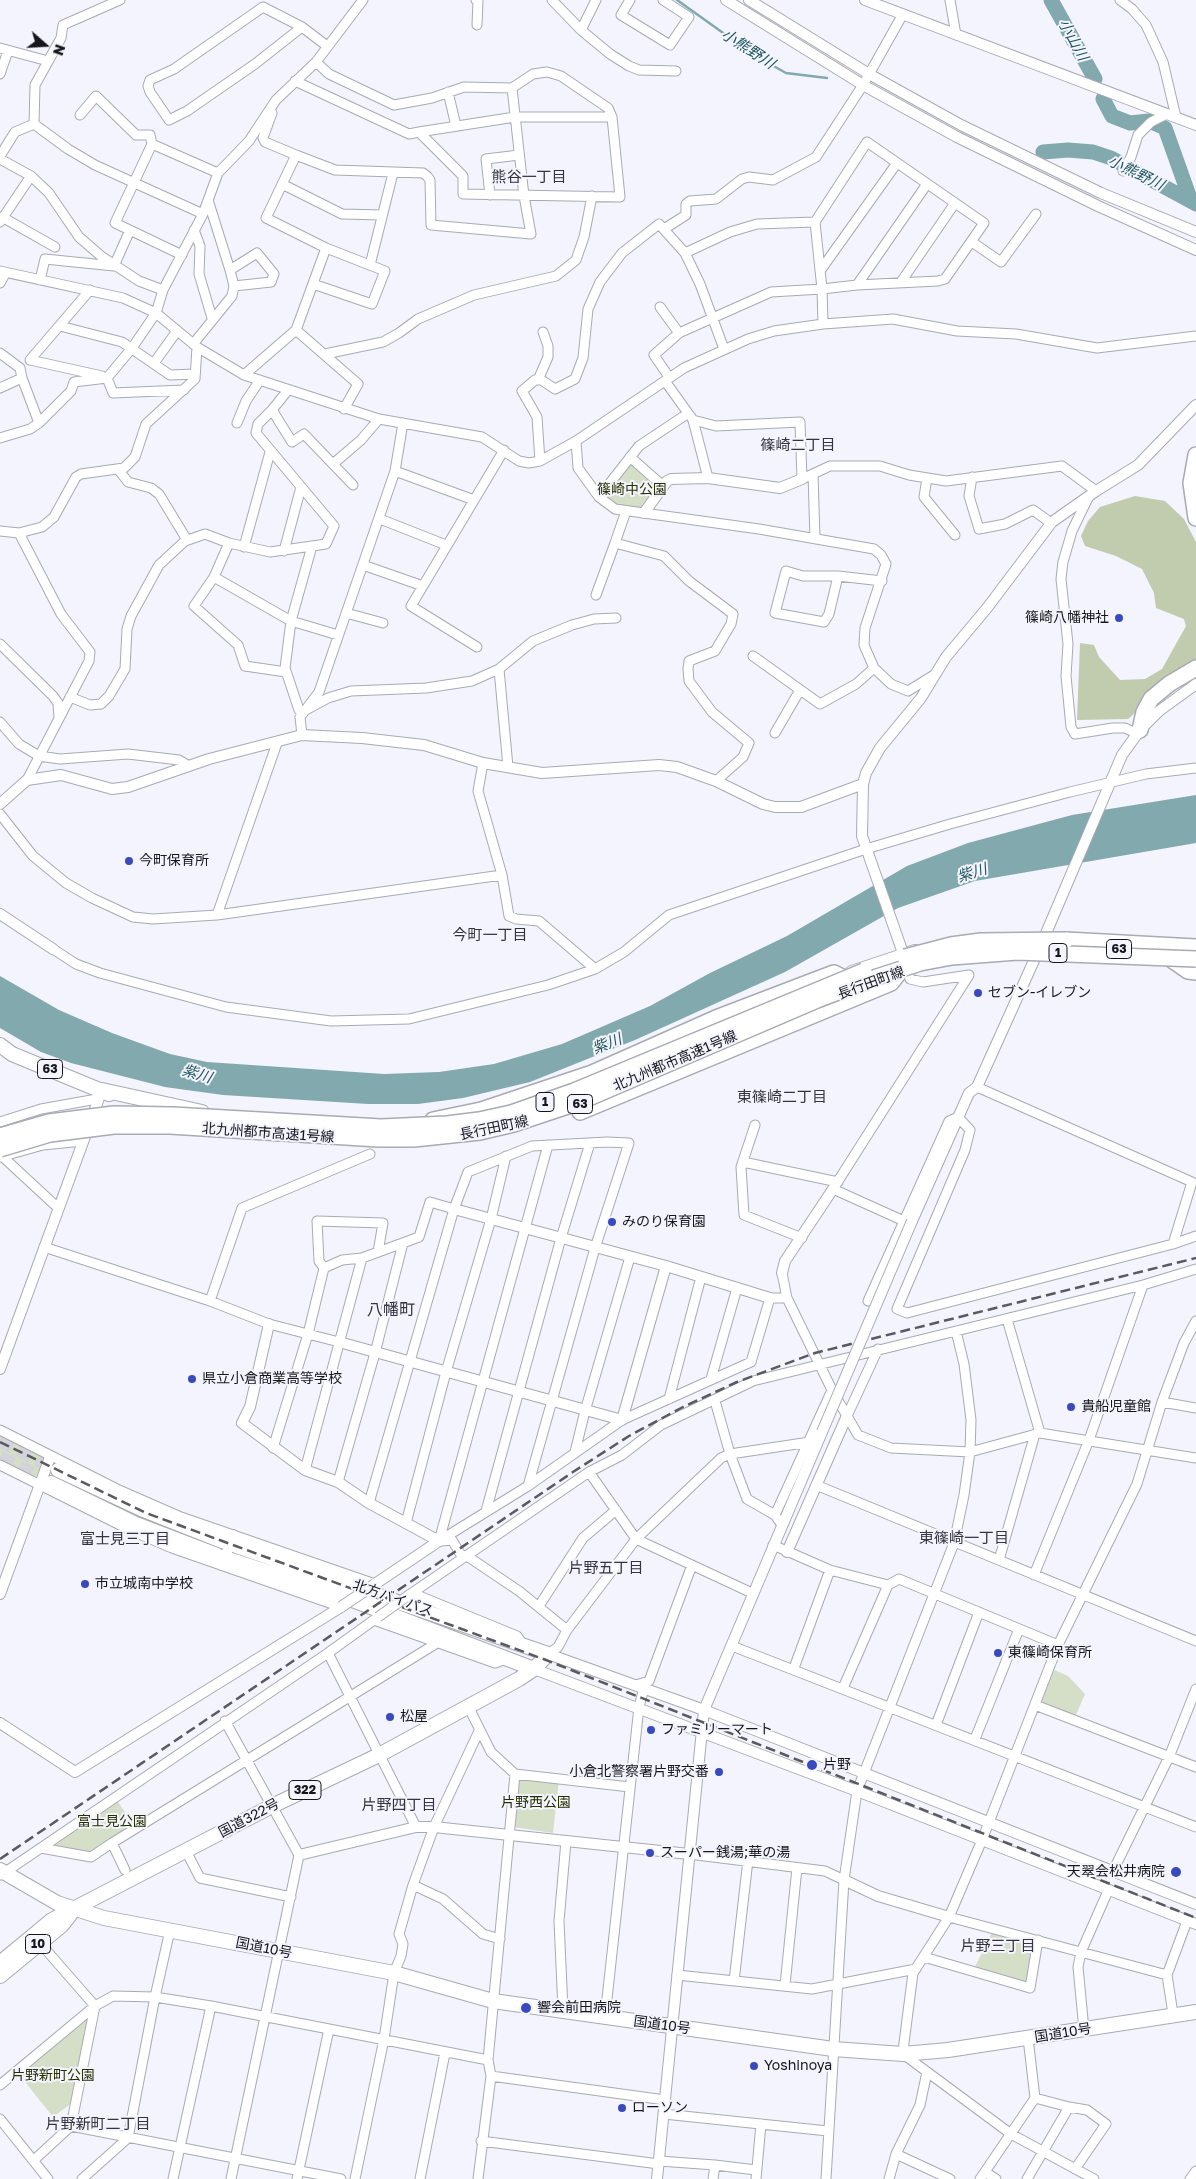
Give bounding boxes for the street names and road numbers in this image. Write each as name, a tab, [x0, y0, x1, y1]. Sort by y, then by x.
road number: 63	[1106, 940, 1132, 959]
road number: 1	[1049, 944, 1067, 962]
street label: 長行田町線	[835, 963, 907, 1003]
street label: 北九州都市高速1号線	[611, 1027, 739, 1095]
road number: 63	[38, 1060, 62, 1078]
road number: 1	[536, 1092, 554, 1112]
road number: 63	[568, 1094, 592, 1114]
street label: 長行田町線	[458, 1113, 530, 1143]
street label: 北九州都市高速1号線	[201, 1120, 335, 1146]
street label: 北方バイパス	[351, 1576, 435, 1620]
road number: 322	[289, 1780, 321, 1800]
street label: 国道322号	[216, 1795, 282, 1841]
street label: 国道10号	[234, 1934, 294, 1962]
road number: 10	[26, 1935, 50, 1954]
street label: 国道10号	[632, 2013, 692, 2037]
street label: 国道10号	[1033, 2020, 1093, 2046]

